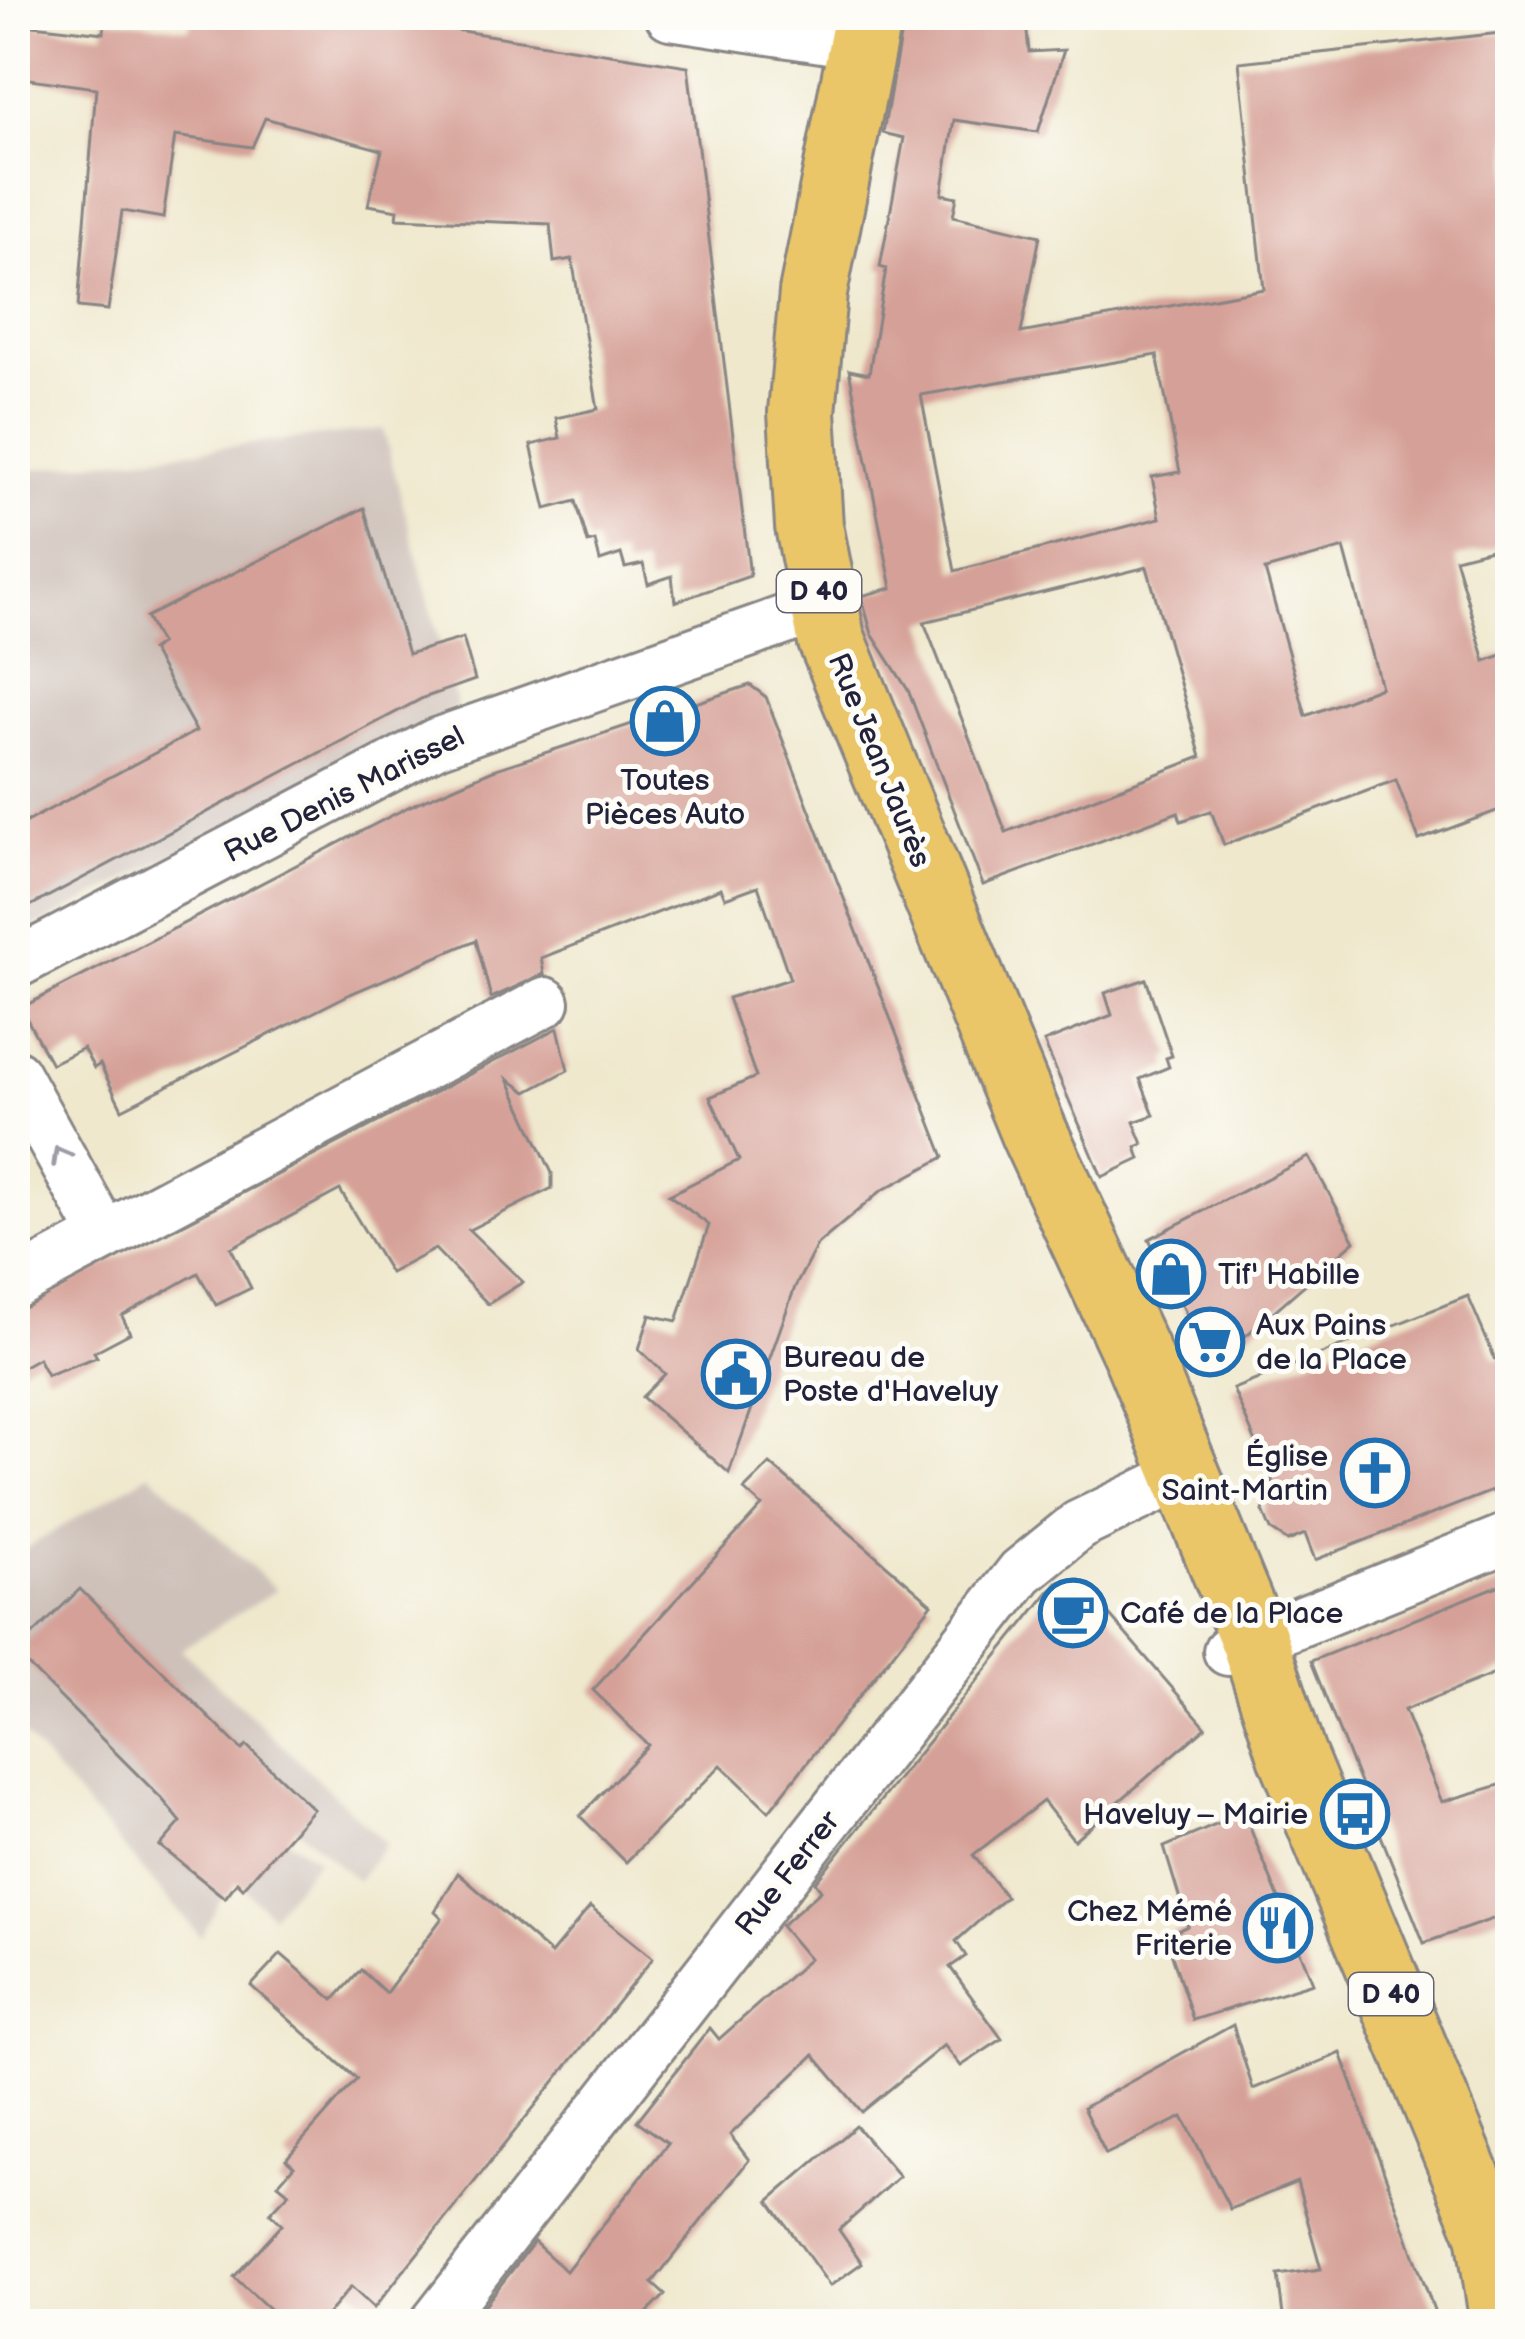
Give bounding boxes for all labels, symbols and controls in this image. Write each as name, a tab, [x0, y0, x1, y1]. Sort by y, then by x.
road number: D 40	[777, 570, 861, 612]
street label: Rue Jean Jaurès	[820, 648, 938, 873]
shop icon: Toutes Pièces Auto	[630, 686, 700, 756]
street label: Rue Denis Marissel	[218, 719, 471, 871]
place label: Toutes Pièces Auto	[585, 763, 745, 833]
one-way arrow	[51, 1146, 74, 1167]
shop icon: Tif' Habille	[1136, 1239, 1206, 1309]
place label: Tif' Habille	[1218, 1257, 1360, 1293]
supermarket icon: Aux Pains de la Place	[1175, 1307, 1245, 1377]
place label: Aux Pains de la Place	[1256, 1308, 1407, 1378]
public building icon: Bureau de Poste d'Haveluy	[701, 1339, 771, 1409]
place label: Bureau de Poste d'Haveluy	[783, 1340, 999, 1410]
place label: Église Saint-Martin	[1162, 1438, 1328, 1509]
church icon: Église Saint-Martin	[1340, 1438, 1410, 1508]
cafe icon: Café de la Place	[1038, 1578, 1108, 1648]
place label: Café de la Place	[1120, 1596, 1343, 1632]
bus stop icon: Haveluy – Mairie	[1320, 1779, 1390, 1849]
place label: Haveluy – Mairie	[1083, 1797, 1308, 1833]
street label: Rue Ferrer	[728, 1803, 848, 1943]
restaurant icon: Chez Mémé Friterie	[1243, 1893, 1313, 1963]
place label: Chez Mémé Friterie	[1067, 1894, 1232, 1964]
road number: D 40	[1349, 1973, 1433, 2015]

